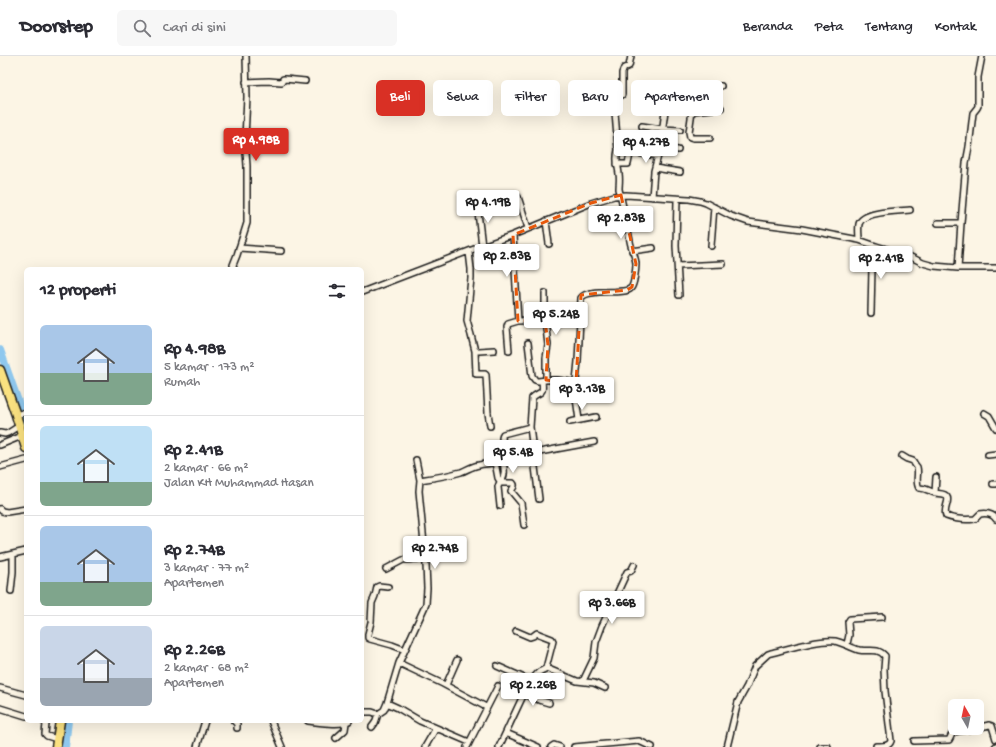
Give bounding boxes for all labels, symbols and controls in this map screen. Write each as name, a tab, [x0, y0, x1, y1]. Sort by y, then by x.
search box	[117, 10, 397, 46]
text: Doorstep	[20, 16, 93, 39]
icon: search	[131, 17, 153, 39]
text: Cari di sini	[163, 19, 226, 37]
text: Beranda	[743, 19, 793, 36]
text: Peta	[815, 19, 843, 36]
text: Tentang	[865, 19, 913, 36]
text: Kontak	[935, 19, 976, 36]
chip: Beli	[376, 80, 425, 116]
chip: Sewa	[433, 80, 493, 116]
chip: Filter	[501, 80, 560, 116]
chip: Baru	[568, 80, 623, 116]
chip: Apartemen	[631, 80, 723, 116]
pin: Rp 4.98B	[215, 128, 297, 162]
pin: Rp 4.27B	[605, 130, 687, 164]
text: Rp 4.98B	[233, 133, 279, 148]
text: Rp 4.27B	[623, 135, 669, 150]
pin: Rp 4.19B	[447, 190, 529, 224]
text: Rp 4.19B	[466, 195, 510, 210]
pin: Rp 2.83B	[580, 206, 662, 240]
text: Rp 2.83B	[597, 211, 645, 226]
pin: Rp 2.83B	[466, 244, 548, 278]
pin: Rp 2.41B	[840, 246, 922, 280]
text: Rp 2.83B	[483, 249, 531, 264]
text: Rp 2.41B	[859, 251, 903, 266]
icon: filters	[326, 280, 348, 302]
text: 12 properti	[40, 281, 116, 301]
pin: Rp 5.24B	[515, 302, 597, 336]
text: Rp 5.24B	[533, 307, 579, 322]
text: Rp 4.98B	[164, 340, 225, 360]
icon: home	[72, 341, 120, 389]
text: 5 kamar · 173 m²	[164, 360, 254, 375]
text: Rumah	[164, 375, 200, 390]
pin: Rp 3.13B	[541, 377, 623, 411]
text: Rp 3.13B	[559, 382, 605, 397]
pin: Rp 5.4B	[476, 440, 550, 474]
text: Rp 2.41B	[164, 441, 223, 461]
icon: home	[72, 442, 120, 490]
text: Rp 5.4B	[493, 445, 533, 460]
text: 2 kamar · 66 m²	[164, 461, 248, 476]
text: Jalan KH Muhammad Hasan	[164, 476, 314, 491]
pin: Rp 2.74B	[394, 536, 476, 570]
text: Rp 2.74B	[164, 541, 225, 561]
text: Rp 2.74B	[412, 541, 458, 556]
icon: home	[72, 542, 120, 590]
text: 3 kamar · 77 m²	[164, 561, 249, 576]
text: Apartemen	[164, 576, 224, 591]
pin: Rp 3.66B	[571, 591, 653, 625]
text: Rp 3.66B	[589, 596, 635, 611]
text: Rp 2.26B	[164, 641, 225, 661]
icon: home	[72, 642, 120, 690]
text: 2 kamar · 68 m²	[164, 661, 249, 676]
pin: Rp 2.26B	[492, 673, 574, 707]
text: Apartemen	[164, 676, 224, 691]
text: Rp 2.26B	[510, 678, 556, 693]
north arrow	[948, 699, 984, 735]
map controls	[948, 699, 984, 735]

